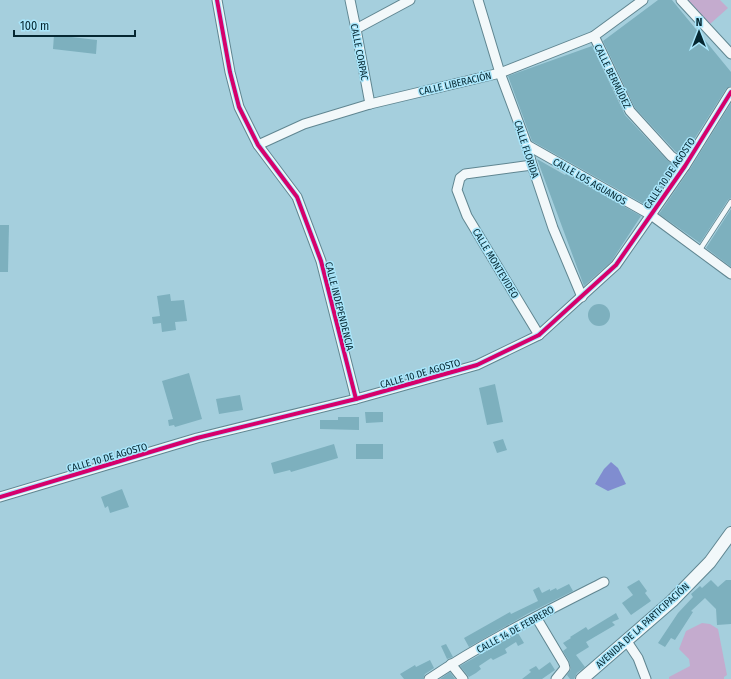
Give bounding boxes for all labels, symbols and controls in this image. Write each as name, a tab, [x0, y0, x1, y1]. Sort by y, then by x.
scale bar	[14, 12, 135, 38]
north arrow	[679, 12, 719, 52]
text: N	[696, 16, 702, 29]
text: 100 m	[20, 19, 49, 33]
street label: CALLE CORPAC	[348, 23, 370, 82]
street label: CALLE BERMÚDEZ	[591, 41, 635, 111]
street label: CALLE LIBERACIÓN	[417, 68, 493, 98]
street label: CALLE FLORIDA	[511, 119, 541, 180]
street label: CALLE 10 DE AGOSTO	[642, 136, 698, 211]
street label: CALLE LOS AGUANOS	[551, 156, 628, 208]
street label: CALLE MONTEVIDEO	[470, 226, 521, 301]
street label: CALLE INDEPENDENCIA	[322, 261, 356, 353]
street label: CALLE 10 DE AGOSTO	[379, 357, 462, 391]
street label: CALLE 10 DE AGOSTO	[66, 441, 149, 475]
street label: AVENIDA DE LA PARTICIPACIÓN	[592, 579, 692, 671]
street label: CALLE 14 DE FEBRERO	[475, 604, 556, 656]

